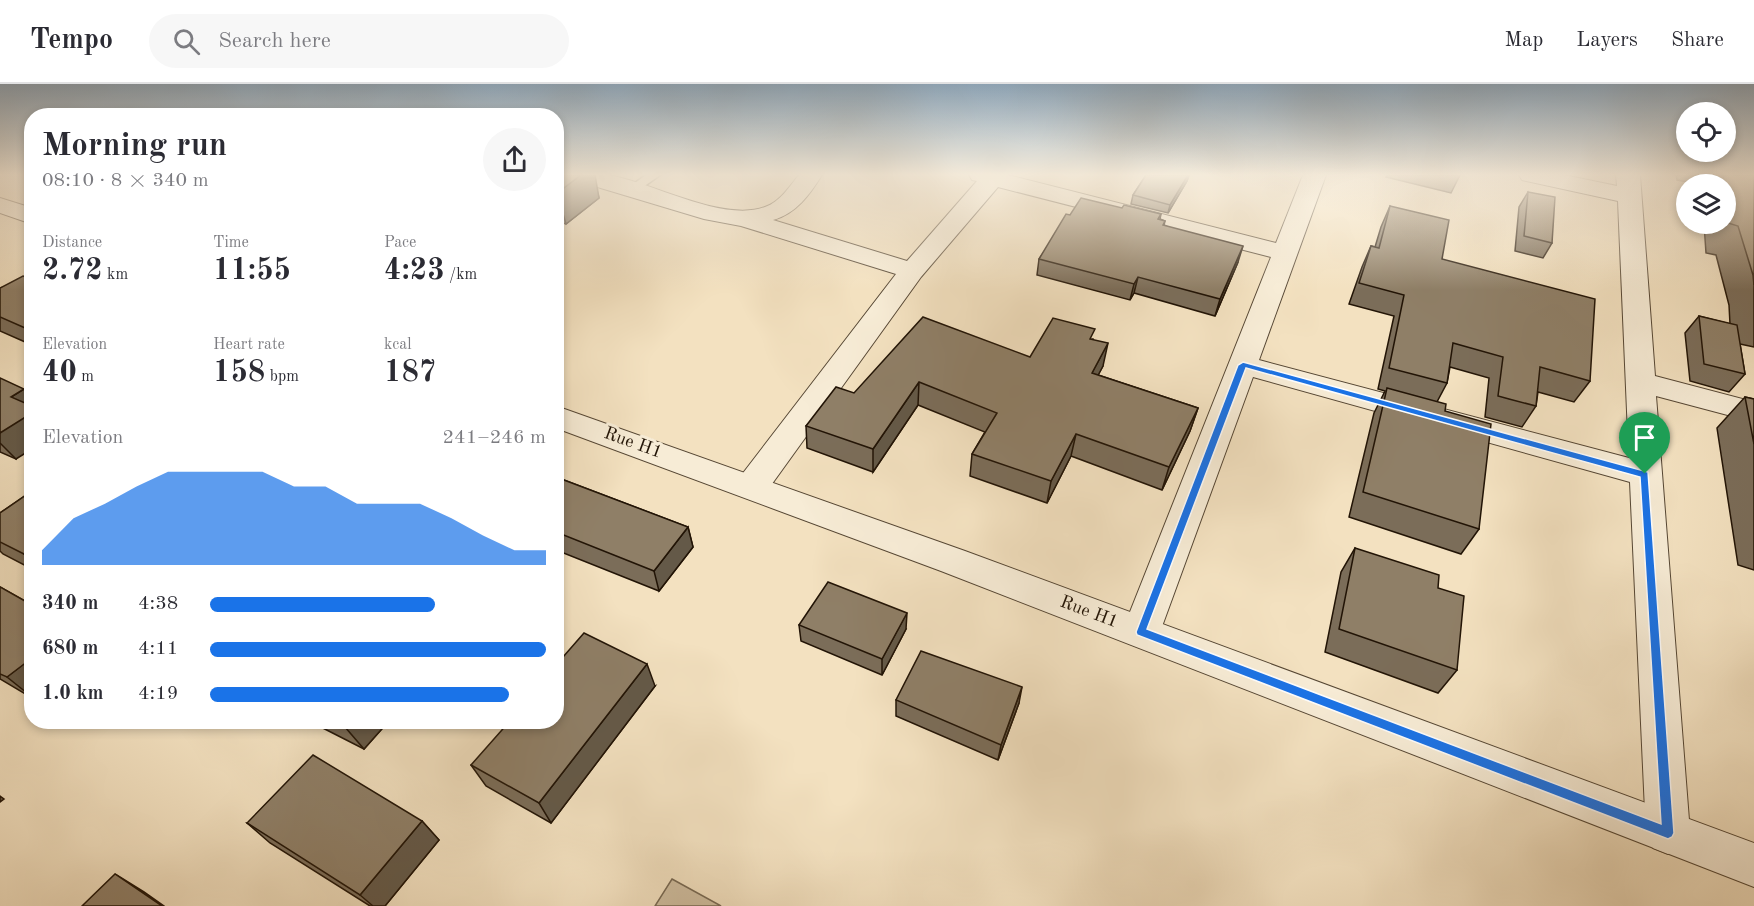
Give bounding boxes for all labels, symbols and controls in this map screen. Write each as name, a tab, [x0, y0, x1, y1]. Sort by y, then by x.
search box	[149, 14, 569, 68]
icon: search	[170, 25, 203, 58]
text: Tempo	[30, 27, 113, 55]
text: Search here	[218, 30, 331, 52]
text: Map	[1504, 30, 1543, 51]
text: Layers	[1576, 30, 1638, 51]
text: Share	[1671, 30, 1724, 51]
map controls	[1676, 102, 1736, 234]
button: locate	[1676, 102, 1736, 162]
button: share	[483, 128, 546, 191]
text: Morning run	[42, 130, 227, 163]
text: 08:10 · 8 × 340 m	[42, 171, 209, 191]
button: layers	[1676, 174, 1736, 234]
text: Distance	[42, 235, 102, 251]
text: Time	[213, 235, 249, 251]
text: Pace	[384, 235, 416, 251]
text: 2.72	[42, 256, 103, 286]
text: 11:55	[213, 256, 291, 286]
text: 4:23	[384, 256, 445, 286]
text: km	[103, 267, 128, 283]
text: /km	[445, 267, 477, 283]
text: Elevation	[42, 337, 107, 353]
text: Heart rate	[213, 337, 285, 353]
text: kcal	[384, 337, 412, 353]
text: 40	[42, 358, 77, 388]
text: 158	[213, 358, 265, 388]
text: 187	[384, 358, 436, 388]
text: m	[77, 369, 94, 385]
text: bpm	[265, 369, 299, 385]
pin	[1619, 412, 1670, 474]
icon: arrive	[1628, 421, 1661, 454]
street label: Rue H1	[602, 424, 664, 462]
text: Elevation	[42, 428, 123, 448]
text: 241–246 m	[443, 428, 546, 448]
street label: Rue H1	[1058, 593, 1120, 631]
text: 340 m	[42, 594, 98, 614]
text: 4:38	[138, 594, 178, 614]
text: 680 m	[42, 639, 98, 659]
text: 4:11	[138, 639, 178, 659]
text: 1.0 km	[42, 684, 104, 704]
text: 4:19	[138, 684, 178, 704]

